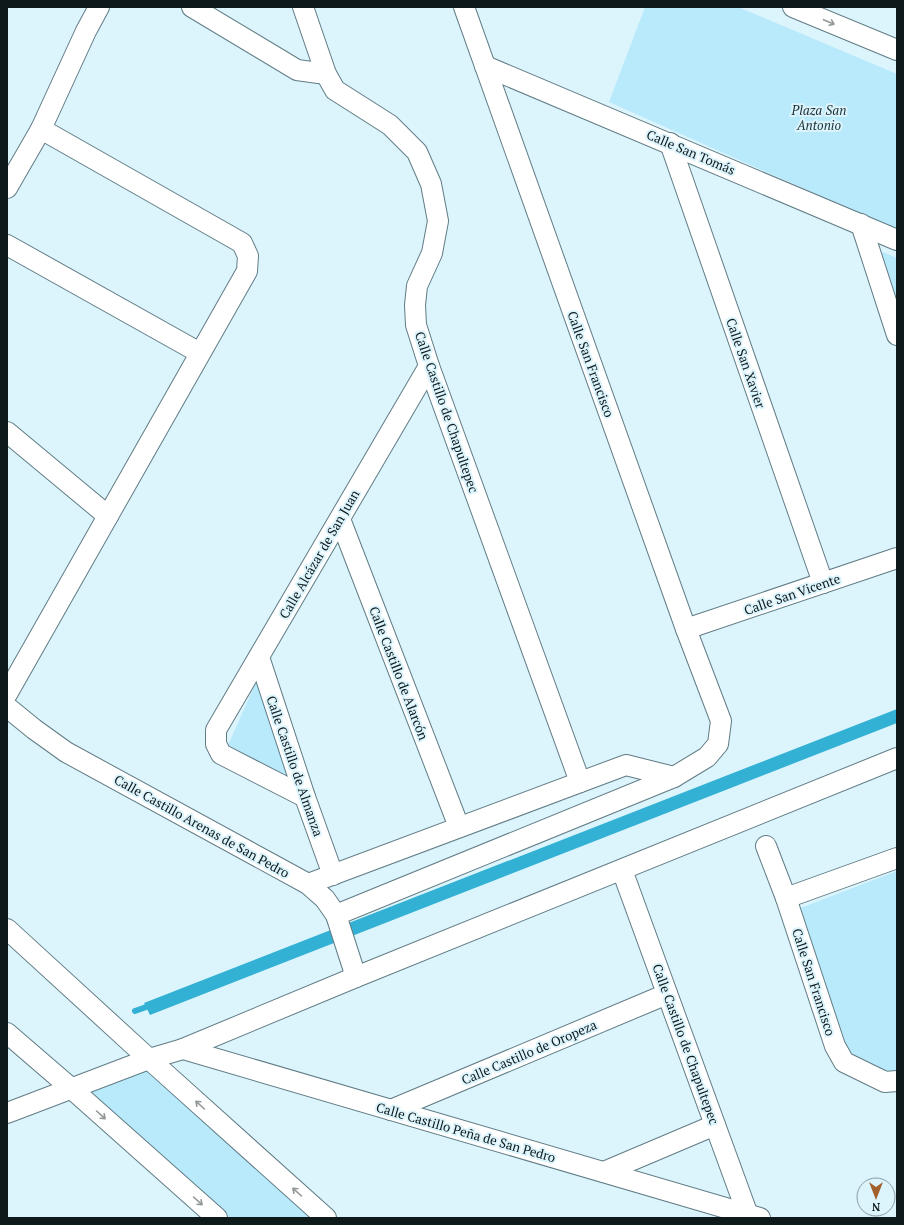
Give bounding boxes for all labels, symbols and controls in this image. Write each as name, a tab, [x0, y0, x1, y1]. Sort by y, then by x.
one-way arrow	[823, 19, 835, 26]
park label: Plaza San Antonio	[791, 101, 846, 134]
street label: Calle San Tomás	[644, 125, 738, 179]
street label: Calle San Francisco	[563, 308, 619, 420]
street label: Calle San Xavier	[722, 316, 770, 410]
street label: Calle Castillo de Chapultepec	[411, 329, 483, 495]
street label: Calle Alcázar de San Juan	[275, 486, 363, 622]
street label: Calle San Vicente	[741, 569, 843, 619]
street label: Calle Castillo de Alarcón	[365, 604, 433, 743]
street label: Calle Castillo de Almanza	[262, 693, 328, 839]
street label: Calle Castillo Arenas de San Pedro	[111, 770, 293, 882]
street label: Calle San Francisco	[788, 926, 840, 1038]
street label: Calle Castillo de Chapultepec	[649, 961, 723, 1127]
street label: Calle Castillo de Oropeza	[459, 1015, 600, 1089]
street label: Calle Castillo Peña de San Pedro	[374, 1098, 558, 1166]
one-way arrow	[195, 1101, 205, 1110]
one-way arrow	[96, 1110, 106, 1119]
north arrow	[856, 1177, 896, 1217]
one-way arrow	[292, 1188, 302, 1197]
one-way arrow	[193, 1197, 203, 1206]
text: N	[871, 1200, 880, 1214]

